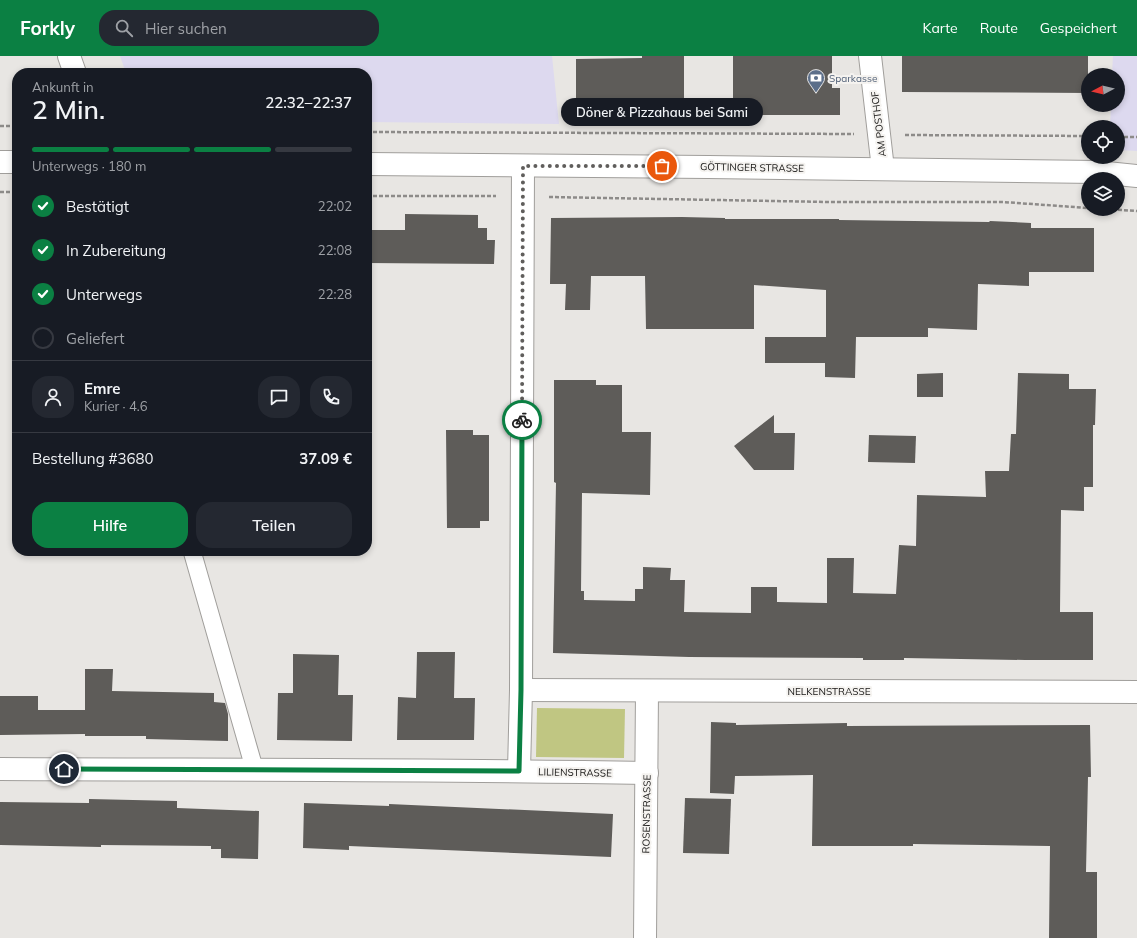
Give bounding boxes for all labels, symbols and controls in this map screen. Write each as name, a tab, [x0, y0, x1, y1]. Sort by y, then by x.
search box	[99, 10, 379, 46]
text: Forkly	[20, 16, 75, 40]
icon: search	[113, 17, 135, 39]
text: Hier suchen	[145, 19, 227, 38]
text: Karte	[923, 19, 958, 37]
text: Route	[980, 19, 1018, 37]
text: Gespeichert	[1040, 19, 1117, 37]
bank icon: Sparkasse	[806, 68, 826, 93]
north arrow	[1081, 68, 1125, 112]
map controls	[1081, 68, 1125, 216]
place label: Sparkasse	[829, 72, 877, 85]
text: Ankunft in	[32, 79, 94, 95]
street label: AM POSTHOF	[868, 90, 889, 157]
text: 2 Min.	[32, 93, 105, 126]
text: 22:32–22:37	[265, 93, 352, 112]
callout: Döner & Pizzahaus bei Sami	[561, 98, 763, 126]
text: Döner & Pizzahaus bei Sami	[576, 104, 748, 120]
button: locate	[1081, 120, 1125, 164]
pin	[645, 149, 679, 183]
icon: bag	[651, 155, 673, 177]
text: Unterwegs · 180 m	[32, 158, 146, 174]
street label: GÖTTINGER STRASSE	[700, 160, 804, 175]
button: layers	[1081, 172, 1125, 216]
icon: check	[32, 195, 54, 217]
text: Bestätigt	[66, 197, 129, 216]
text: 22:02	[318, 198, 352, 214]
icon: check	[32, 239, 54, 261]
text: In Zubereitung	[66, 241, 166, 260]
text: 22:08	[318, 242, 352, 258]
icon: check	[32, 283, 54, 305]
text: Unterwegs	[66, 285, 143, 304]
text: 22:28	[318, 286, 352, 302]
text: Geliefert	[66, 329, 125, 348]
button: person	[32, 376, 74, 418]
button: chat	[258, 376, 300, 418]
button: phone	[310, 376, 352, 418]
text: Emre	[84, 379, 120, 398]
text: Kurier · 4.6	[84, 398, 148, 414]
courier	[502, 400, 542, 440]
icon: bike	[511, 409, 533, 431]
text: Bestellung #3680	[32, 449, 154, 468]
text: 37.09 €	[299, 449, 352, 468]
button: Hilfe	[32, 502, 188, 548]
button: Teilen	[196, 502, 352, 548]
street label: NELKENSTRASSE	[787, 685, 871, 698]
pin	[47, 752, 81, 786]
icon: home	[53, 758, 75, 780]
street label: LILIENSTRASSE	[538, 765, 612, 780]
street label: ROSENSTRASSE	[639, 774, 654, 853]

